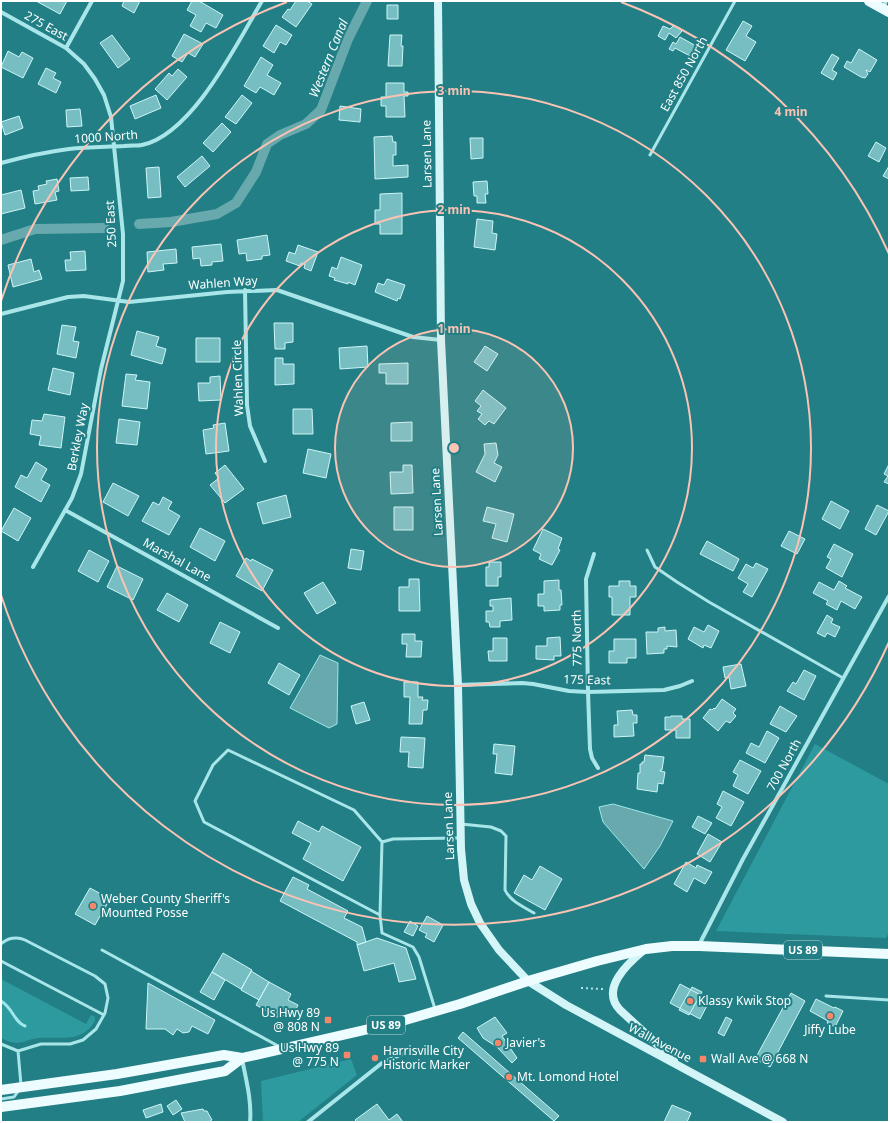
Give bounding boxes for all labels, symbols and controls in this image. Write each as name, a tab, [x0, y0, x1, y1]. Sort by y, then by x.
street label: 275 East	[21, 7, 72, 45]
water label: Western Canal	[304, 15, 352, 100]
street label: East 850 North	[656, 33, 711, 114]
text: 3 min	[437, 82, 471, 99]
text: 4 min	[774, 103, 808, 120]
street label: Larsen Lane	[417, 120, 436, 188]
street label: 1000 North	[74, 126, 138, 147]
street label: 250 East	[101, 199, 120, 248]
text: 2 min	[437, 201, 471, 218]
street label: Wahlen Way	[188, 272, 259, 293]
text: 1 min	[437, 320, 471, 337]
street label: Wahlen Circle	[228, 339, 247, 417]
street label: Berkley Way	[63, 401, 93, 472]
centre of rings	[447, 441, 461, 455]
street label: Larsen Lane	[426, 467, 447, 537]
street label: Marshal Lane	[140, 534, 215, 586]
street label: 775 North	[568, 609, 585, 667]
street label: 175 East	[563, 671, 611, 688]
street label: 700 North	[762, 736, 805, 794]
street label: Larsen Lane	[439, 791, 458, 860]
place label: Weber County Sheriff's Mounted Posse	[101, 890, 230, 921]
marker: Weber County Sheriff's Mounted Posse	[88, 901, 98, 911]
road number: US 89	[784, 941, 822, 959]
place label: Klassy Kwik Stop	[698, 992, 791, 1009]
marker: Klassy Kwik Stop	[685, 996, 695, 1006]
place label: Us Hwy 89 @ 808 N	[261, 1004, 320, 1035]
marker: Jiffy Lube	[825, 1011, 835, 1021]
marker: Us Hwy 89 @ 808 N	[323, 1015, 333, 1025]
road number: US 89	[367, 1016, 405, 1034]
street label: Wall Avenue	[626, 1019, 695, 1066]
place label: Jiffy Lube	[803, 1021, 856, 1038]
place label: Javier's	[505, 1034, 546, 1051]
marker: Javier's	[493, 1038, 503, 1048]
place label: Us Hwy 89 @ 775 N	[280, 1039, 339, 1070]
place label: Harrisville City Historic Marker	[383, 1042, 470, 1073]
marker: Us Hwy 89 @ 775 N	[342, 1050, 352, 1060]
place label: Wall Ave @ 668 N	[711, 1050, 808, 1067]
marker: Harrisville City Historic Marker	[370, 1053, 380, 1063]
marker: Wall Ave @ 668 N	[698, 1054, 708, 1064]
place label: Mt. Lomond Hotel	[517, 1068, 619, 1085]
marker: Mt. Lomond Hotel	[504, 1072, 514, 1082]

